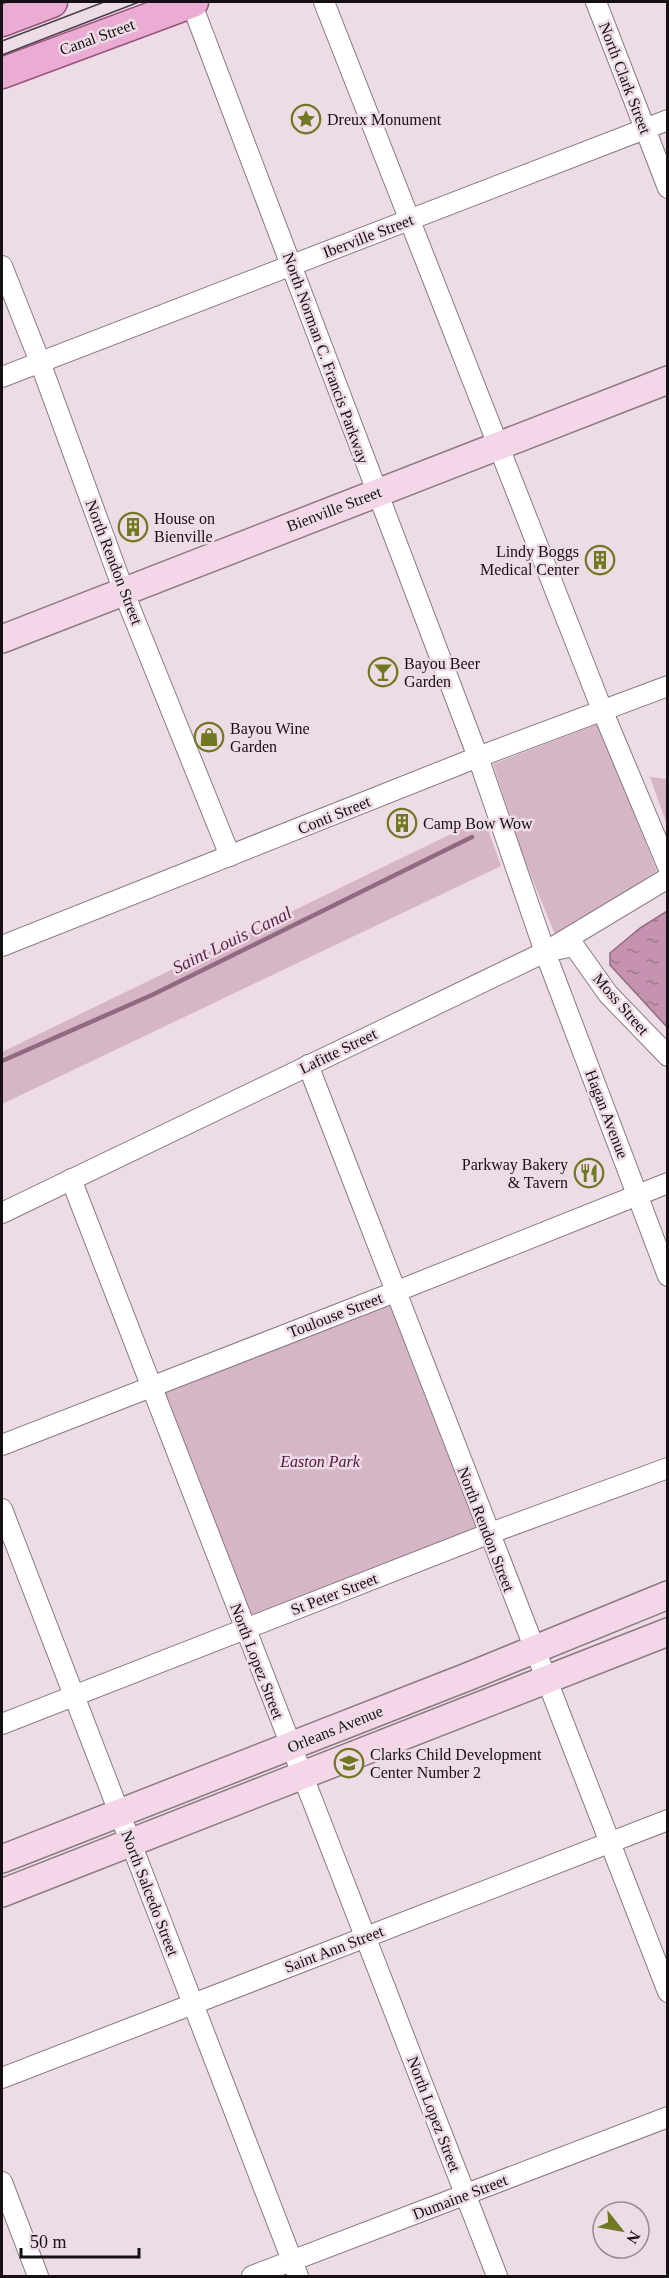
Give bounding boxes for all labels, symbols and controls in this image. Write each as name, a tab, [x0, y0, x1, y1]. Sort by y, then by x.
street label: Canal Street	[57, 15, 137, 58]
street label: North Clark Street	[596, 20, 654, 137]
place icon: Dreux Monument	[290, 103, 322, 135]
place label: Dreux Monument	[327, 111, 442, 128]
street label: Iberville Street	[320, 211, 416, 261]
street label: North Norman C. Francis Parkway	[279, 250, 372, 466]
street label: Bienville Street	[284, 483, 384, 535]
street label: North Rendon Street	[82, 497, 146, 627]
place label: House on Bienville	[154, 510, 215, 545]
building icon: House on Bienville	[117, 511, 149, 543]
place label: Lindy Boggs Medical Center	[480, 543, 580, 578]
building icon: Lindy Boggs Medical Center	[584, 544, 616, 576]
place label: Bayou Beer Garden	[404, 655, 481, 690]
bar icon: Bayou Beer Garden	[367, 656, 399, 688]
place label: Bayou Wine Garden	[230, 720, 310, 755]
shop icon: Bayou Wine Garden	[193, 721, 225, 753]
street label: Conti Street	[295, 793, 373, 837]
building icon: Camp Bow Wow	[386, 807, 418, 839]
place label: Camp Bow Wow	[423, 815, 533, 833]
water label: Saint Louis Canal	[169, 903, 295, 977]
street label: Moss Street	[590, 970, 653, 1039]
street label: Lafitte Street	[297, 1025, 380, 1077]
street label: Hagan Avenue	[581, 1067, 632, 1161]
place label: Parkway Bakery & Tavern	[462, 1156, 568, 1191]
restaurant icon: Parkway Bakery & Tavern	[573, 1157, 605, 1189]
street label: Toulouse Street	[285, 1289, 385, 1341]
park label: Easton Park	[279, 1453, 361, 1470]
street label: North Rendon Street	[454, 1464, 518, 1594]
street label: St Peter Street	[288, 1569, 380, 1618]
street label: North Lopez Street	[226, 1601, 287, 1722]
street label: Orleans Avenue	[285, 1702, 385, 1756]
place label: Clarks Child Development Center Number 2	[370, 1746, 542, 1781]
school or university icon: Clarks Child Development Center Number 2	[333, 1747, 365, 1779]
street label: North Salcedo Street	[118, 1828, 182, 1959]
street label: Saint Ann Street	[282, 1922, 387, 1976]
street label: North Lopez Street	[403, 2054, 464, 2175]
street label: Dumaine Street	[410, 2171, 510, 2223]
north arrow	[591, 2200, 651, 2260]
scale bar	[21, 2221, 140, 2259]
text: N	[623, 2228, 644, 2247]
text: 50 m	[30, 2232, 67, 2252]

